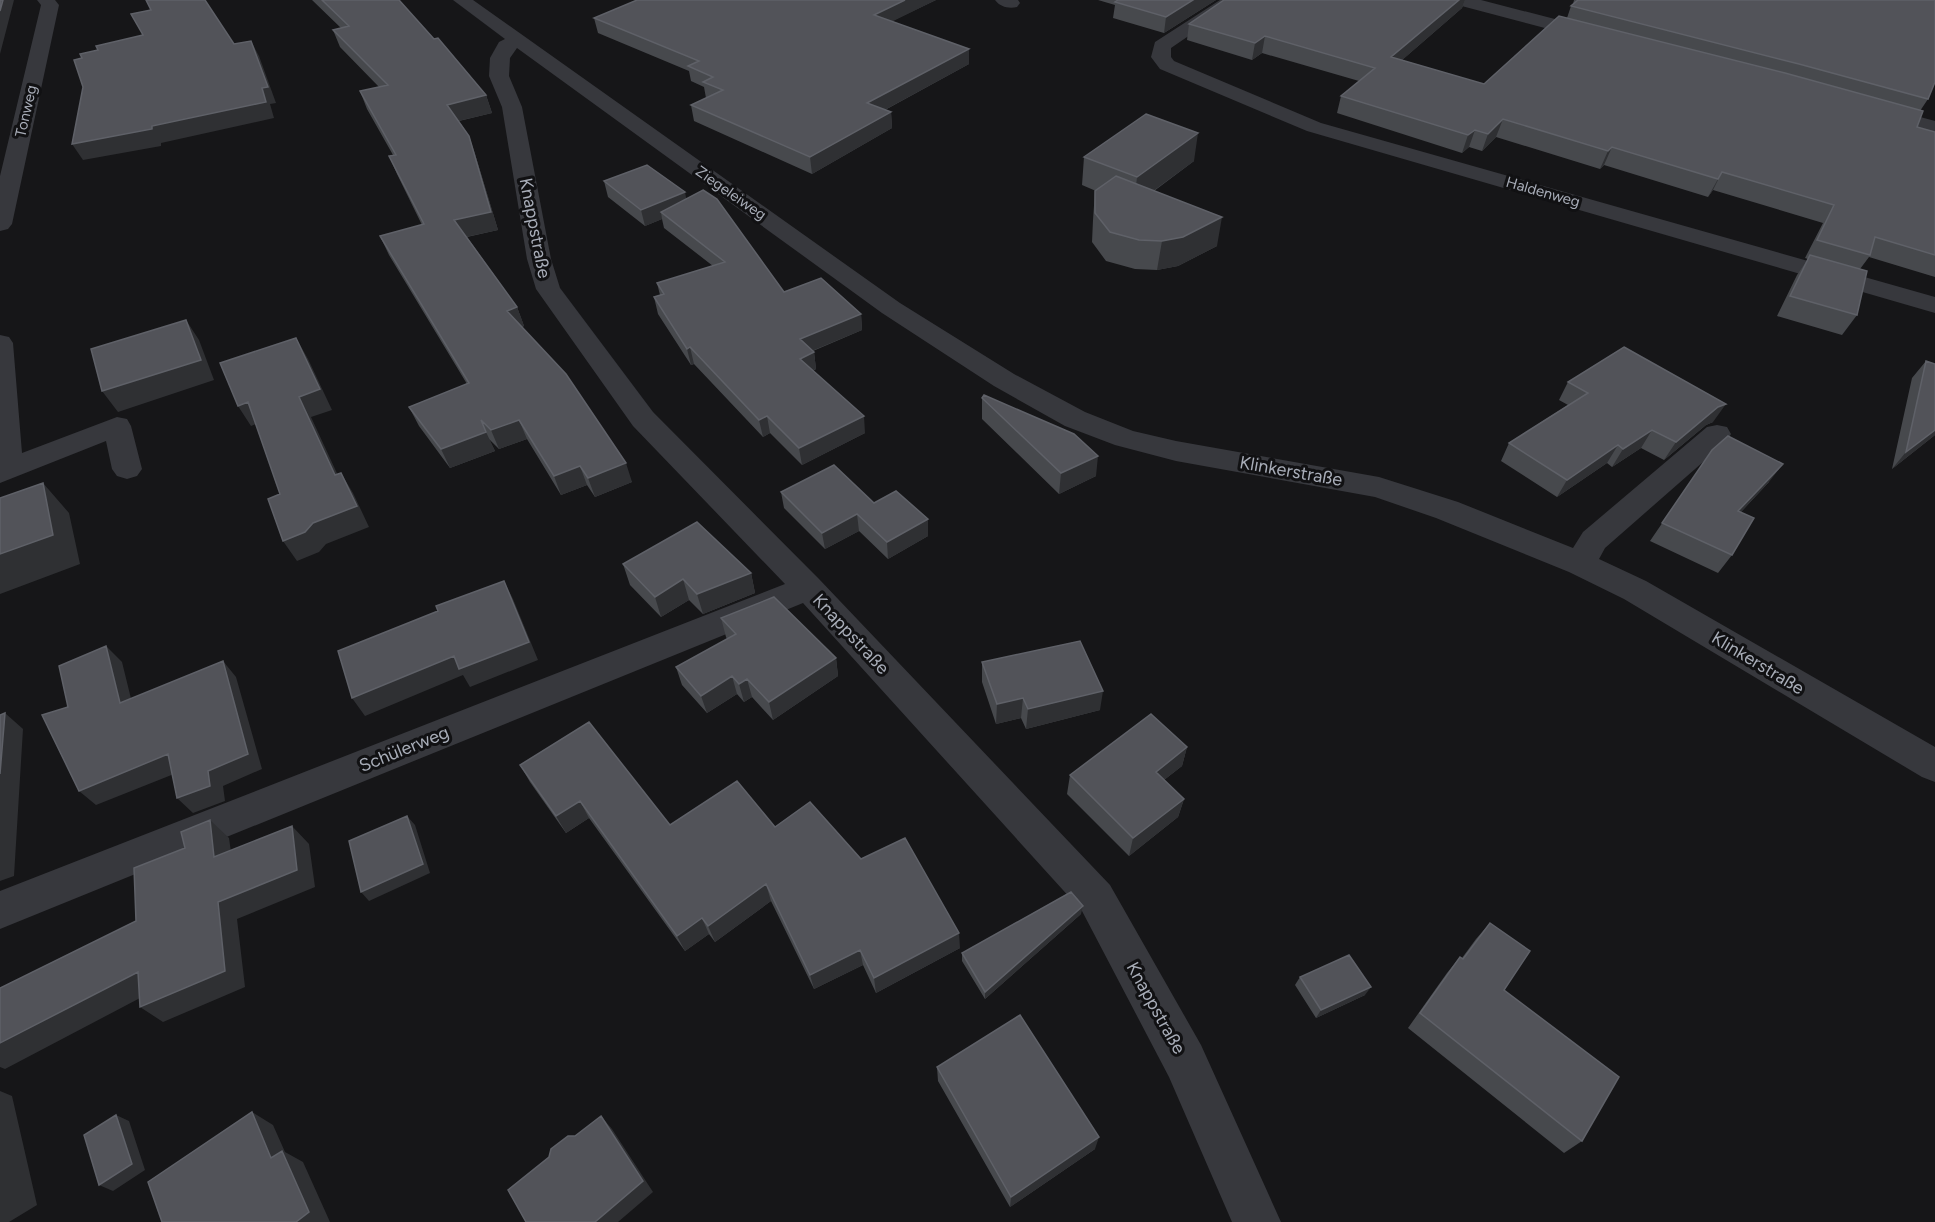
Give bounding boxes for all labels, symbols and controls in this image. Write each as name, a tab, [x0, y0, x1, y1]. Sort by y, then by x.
street label: Tonweg	[11, 83, 41, 139]
street label: Ziegeleiweg	[692, 162, 770, 224]
street label: Haldenweg	[1504, 173, 1582, 211]
street label: Knappstraße	[514, 176, 556, 280]
street label: Klinkerstraße	[1238, 451, 1344, 491]
street label: Knappstraße	[808, 589, 894, 679]
street label: Klinkerstraße	[1708, 627, 1808, 699]
street label: Schülerweg	[356, 721, 452, 777]
street label: Knappstraße	[1122, 958, 1190, 1058]

